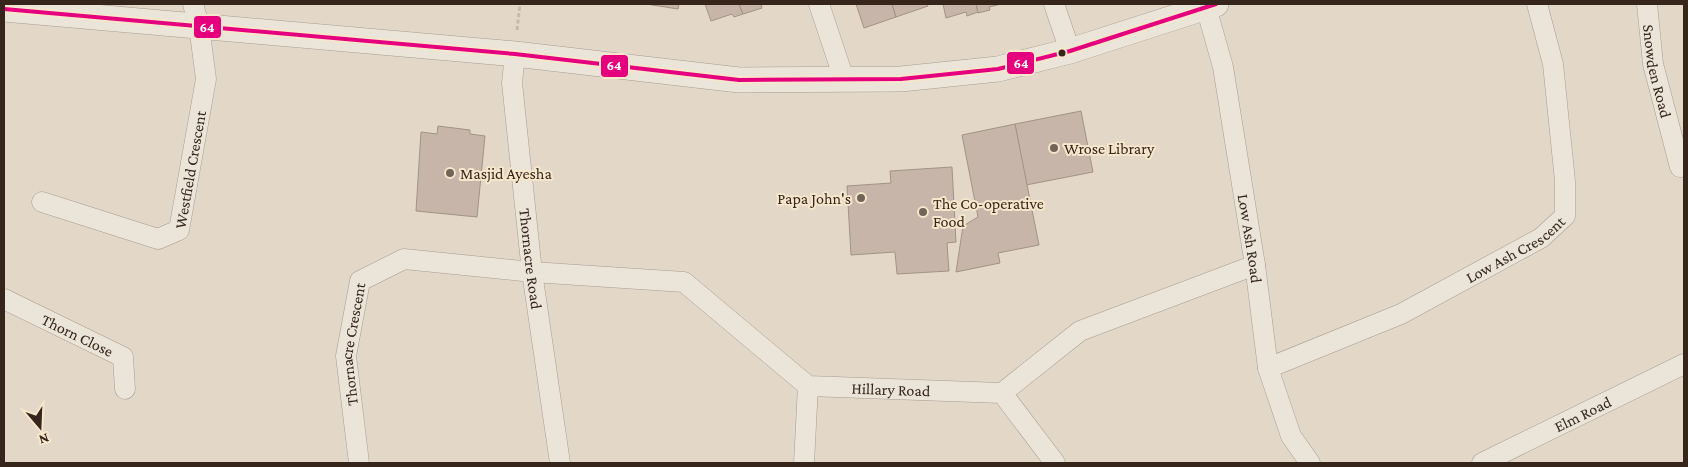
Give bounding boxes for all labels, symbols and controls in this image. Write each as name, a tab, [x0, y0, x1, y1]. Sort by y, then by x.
line badge: 64	[193, 15, 222, 39]
text: 64	[199, 19, 215, 35]
street label: Snowden Road	[1640, 24, 1675, 120]
unlabelled marker	[1057, 48, 1067, 58]
line badge: 64	[1006, 51, 1035, 75]
line badge: 64	[600, 54, 629, 78]
text: 64	[1013, 55, 1029, 71]
text: 64	[606, 57, 622, 73]
street label: Westfield Crescent	[171, 109, 209, 230]
place label: Wrose Library	[1064, 140, 1155, 158]
marker: Wrose Library	[1048, 142, 1060, 154]
place label: Masjid Ayesha	[460, 165, 552, 183]
marker: Masjid Ayesha	[444, 167, 456, 179]
place label: Papa John's	[777, 190, 851, 208]
marker: Papa John's	[855, 192, 867, 204]
street label: Low Ash Road	[1235, 193, 1265, 285]
place label: The Co-operative Food	[933, 195, 1044, 230]
marker: The Co-operative Food	[917, 206, 929, 218]
street label: Thornacre Road	[516, 208, 545, 311]
street label: Low Ash Crescent	[1463, 212, 1569, 286]
street label: Thornacre Crescent	[338, 281, 369, 407]
street label: Thorn Close	[39, 311, 116, 360]
street label: Hillary Road	[851, 380, 931, 399]
street label: Elm Road	[1552, 393, 1615, 435]
north arrow	[15, 402, 65, 452]
text: N	[37, 430, 51, 449]

